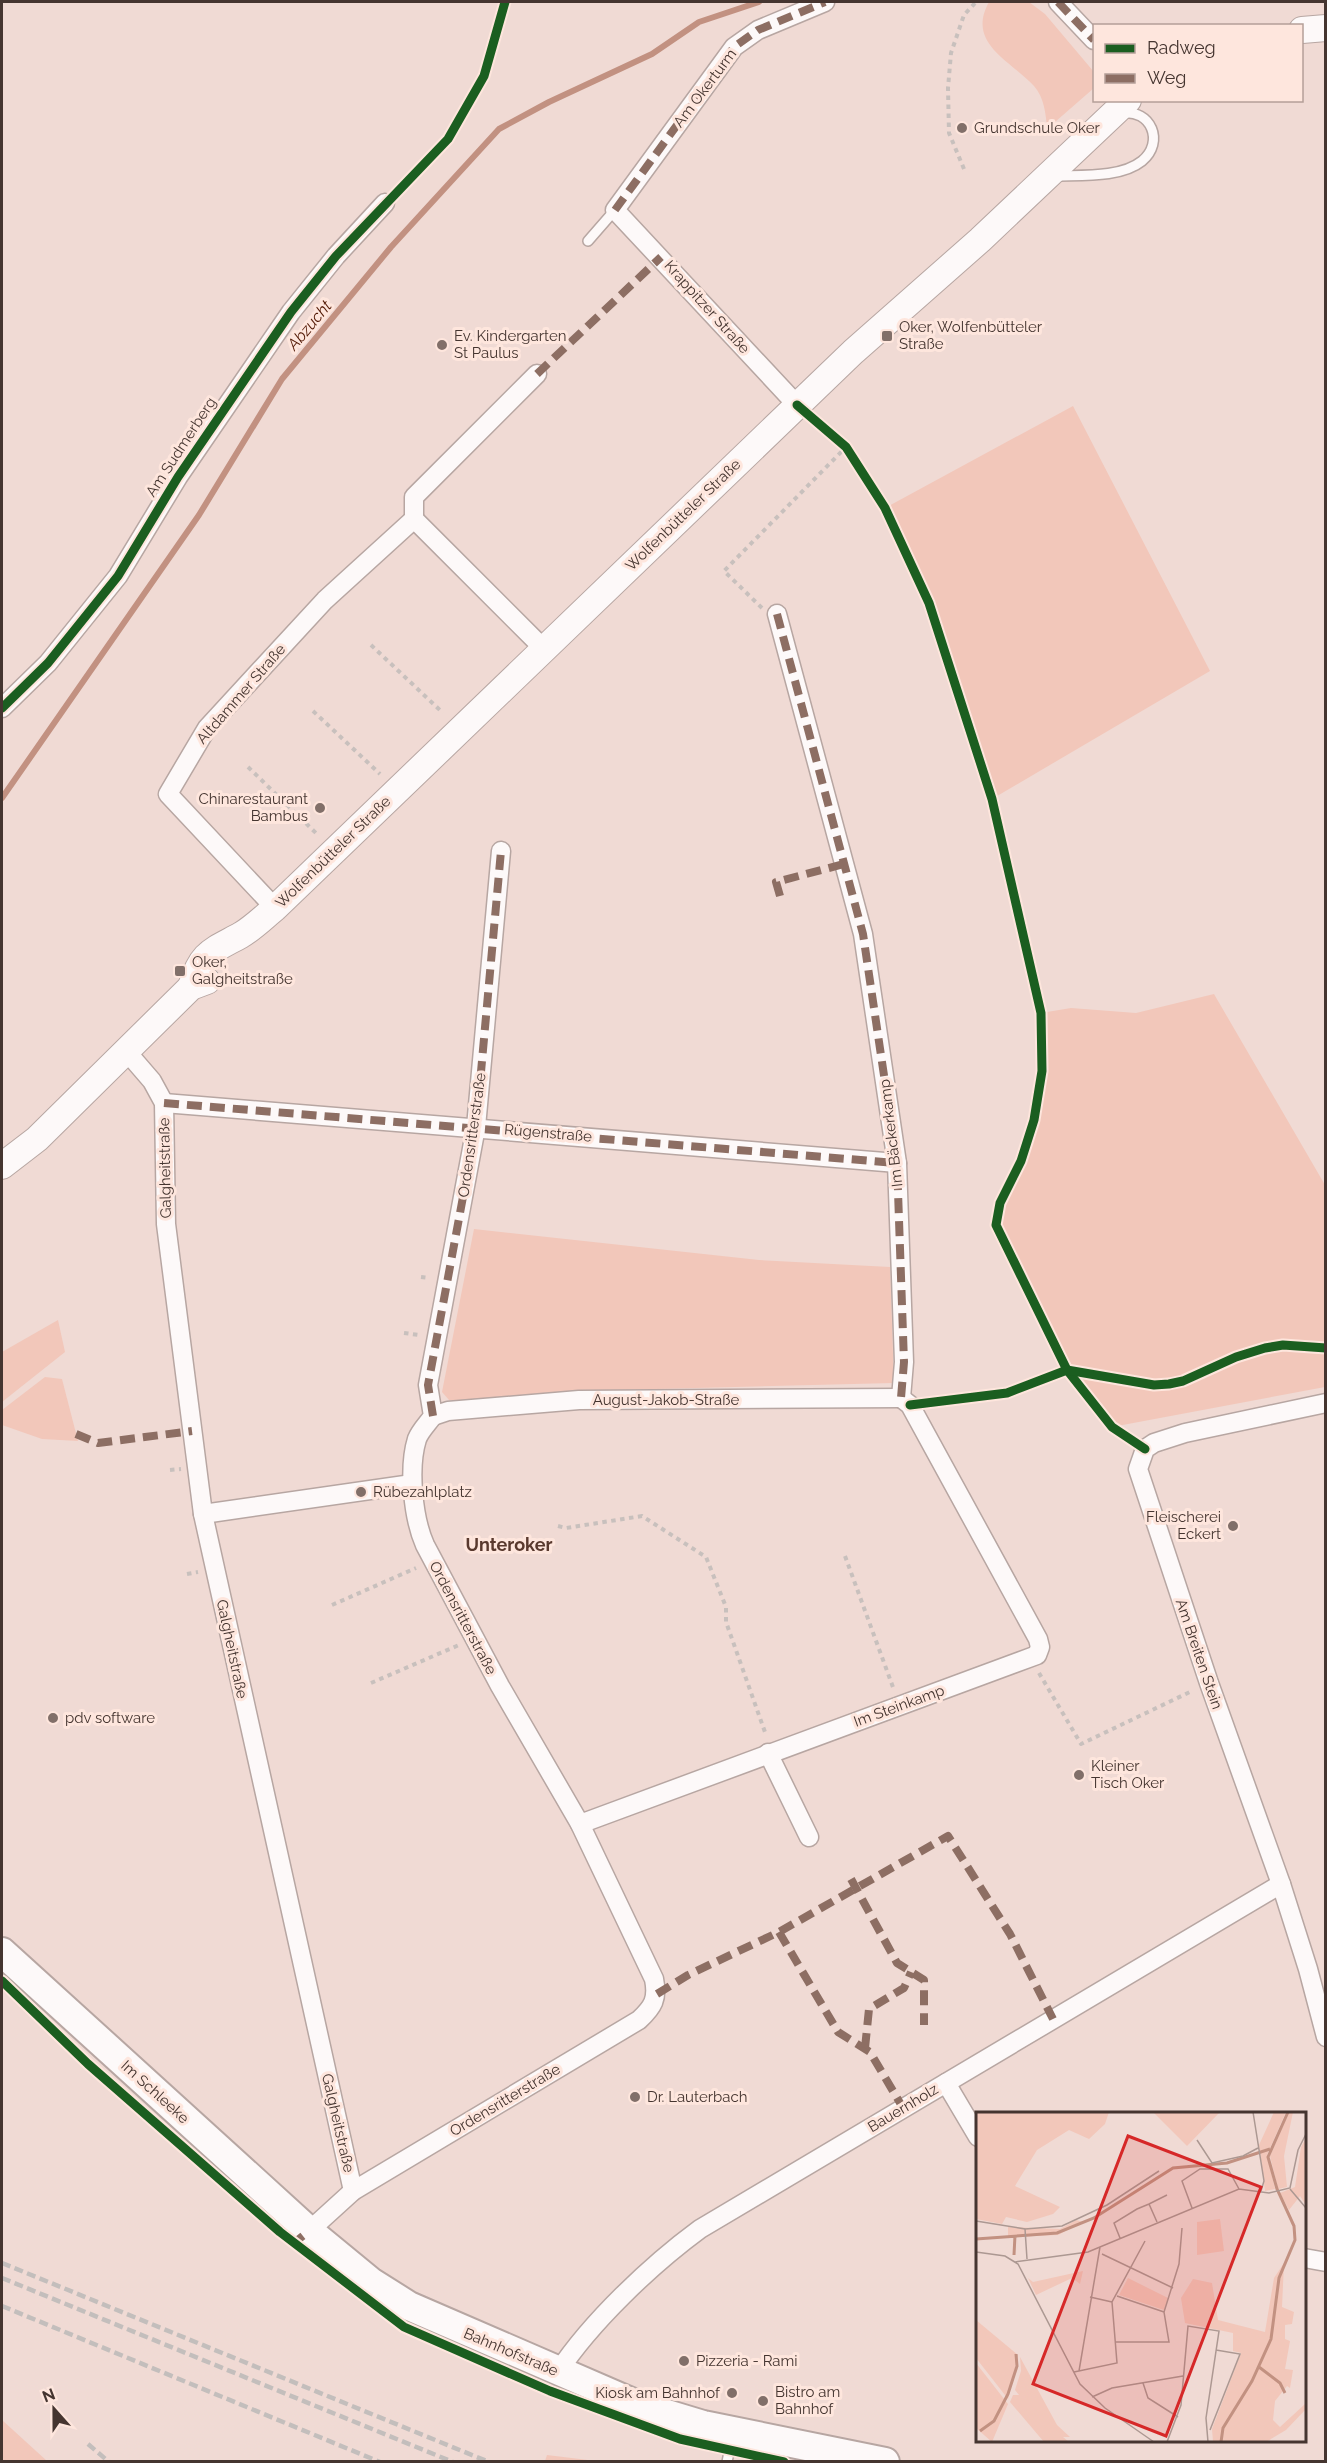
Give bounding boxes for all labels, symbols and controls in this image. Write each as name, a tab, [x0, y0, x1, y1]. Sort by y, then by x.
legend	[1093, 24, 1303, 102]
text: Radweg	[1147, 37, 1216, 58]
street label: Am Okerturm	[670, 45, 740, 131]
text: Weg	[1147, 67, 1186, 88]
place label: Grundschule Oker	[974, 119, 1100, 137]
marker: Grundschule Oker	[955, 121, 969, 135]
street label: Krappitzer Straße	[660, 257, 754, 357]
water label: Abzucht	[283, 296, 336, 355]
place label: Oker, Wolfenbütteler Straße	[899, 318, 1043, 353]
place label: Ev. Kindergarten St Paulus	[454, 327, 566, 362]
marker: Oker, Wolfenbütteler Straße	[880, 329, 894, 343]
marker: Ev. Kindergarten St Paulus	[435, 338, 449, 352]
street label: Am Sudmerberg	[142, 394, 220, 500]
street label: Wolfenbütteler Straße	[622, 455, 744, 575]
street label: Altdammer Straße	[193, 640, 289, 748]
place label: Chinarestaurant Bambus	[198, 790, 308, 825]
street label: Wolfenbütteler Straße	[272, 792, 394, 912]
marker: Chinarestaurant Bambus	[313, 801, 327, 815]
place label: Oker, Galgheitstraße	[192, 953, 293, 988]
marker: Oker, Galgheitstraße	[173, 964, 187, 978]
street label: Ordensritterstraße	[454, 1071, 490, 1198]
street label: Im Bäckerkamp	[875, 1078, 907, 1188]
street label: Galgheitstraße	[155, 1117, 175, 1219]
street label: Rügenstraße	[503, 1120, 593, 1146]
street label: August-Jakob-Straße	[593, 1391, 739, 1409]
place label: Rübezahlplatz	[373, 1483, 472, 1501]
marker: Rübezahlplatz	[354, 1485, 368, 1499]
place label: Fleischerei Eckert	[1146, 1508, 1221, 1543]
marker: Fleischerei Eckert	[1226, 1519, 1240, 1533]
district label: Unteroker	[466, 1534, 552, 1555]
street label: Ordensritterstraße	[426, 1558, 501, 1678]
street label: Am Breiten Stein	[1172, 1596, 1226, 1712]
street label: Galgheitstraße	[213, 1598, 251, 1700]
street label: Im Steinkamp	[851, 1681, 947, 1731]
place label: pdv software	[65, 1709, 155, 1727]
marker: pdv software	[46, 1711, 60, 1725]
place label: Kleiner Tisch Oker	[1091, 1757, 1165, 1792]
marker: Kleiner Tisch Oker	[1072, 1768, 1086, 1782]
street label: Im Schleeke	[117, 2057, 193, 2127]
street label: Ordensritterstraße	[447, 2060, 564, 2140]
street label: Galgheitstraße	[318, 2072, 358, 2174]
street label: Bauernholz	[864, 2080, 942, 2136]
place label: Dr. Lauterbach	[647, 2088, 747, 2106]
marker: Dr. Lauterbach	[628, 2090, 642, 2104]
inset map	[976, 2112, 1306, 2442]
street label: Bahnhofstraße	[461, 2324, 561, 2380]
place label: Pizzeria - Rami	[696, 2352, 798, 2370]
marker: Pizzeria - Rami	[677, 2354, 691, 2368]
north arrow	[24, 2379, 84, 2439]
place label: Bistro am Bahnhof	[775, 2383, 840, 2418]
text: N	[40, 2384, 58, 2407]
place label: Kiosk am Bahnhof	[595, 2384, 721, 2402]
marker: Kiosk am Bahnhof	[725, 2386, 739, 2400]
marker: Bistro am Bahnhof	[756, 2394, 770, 2408]

